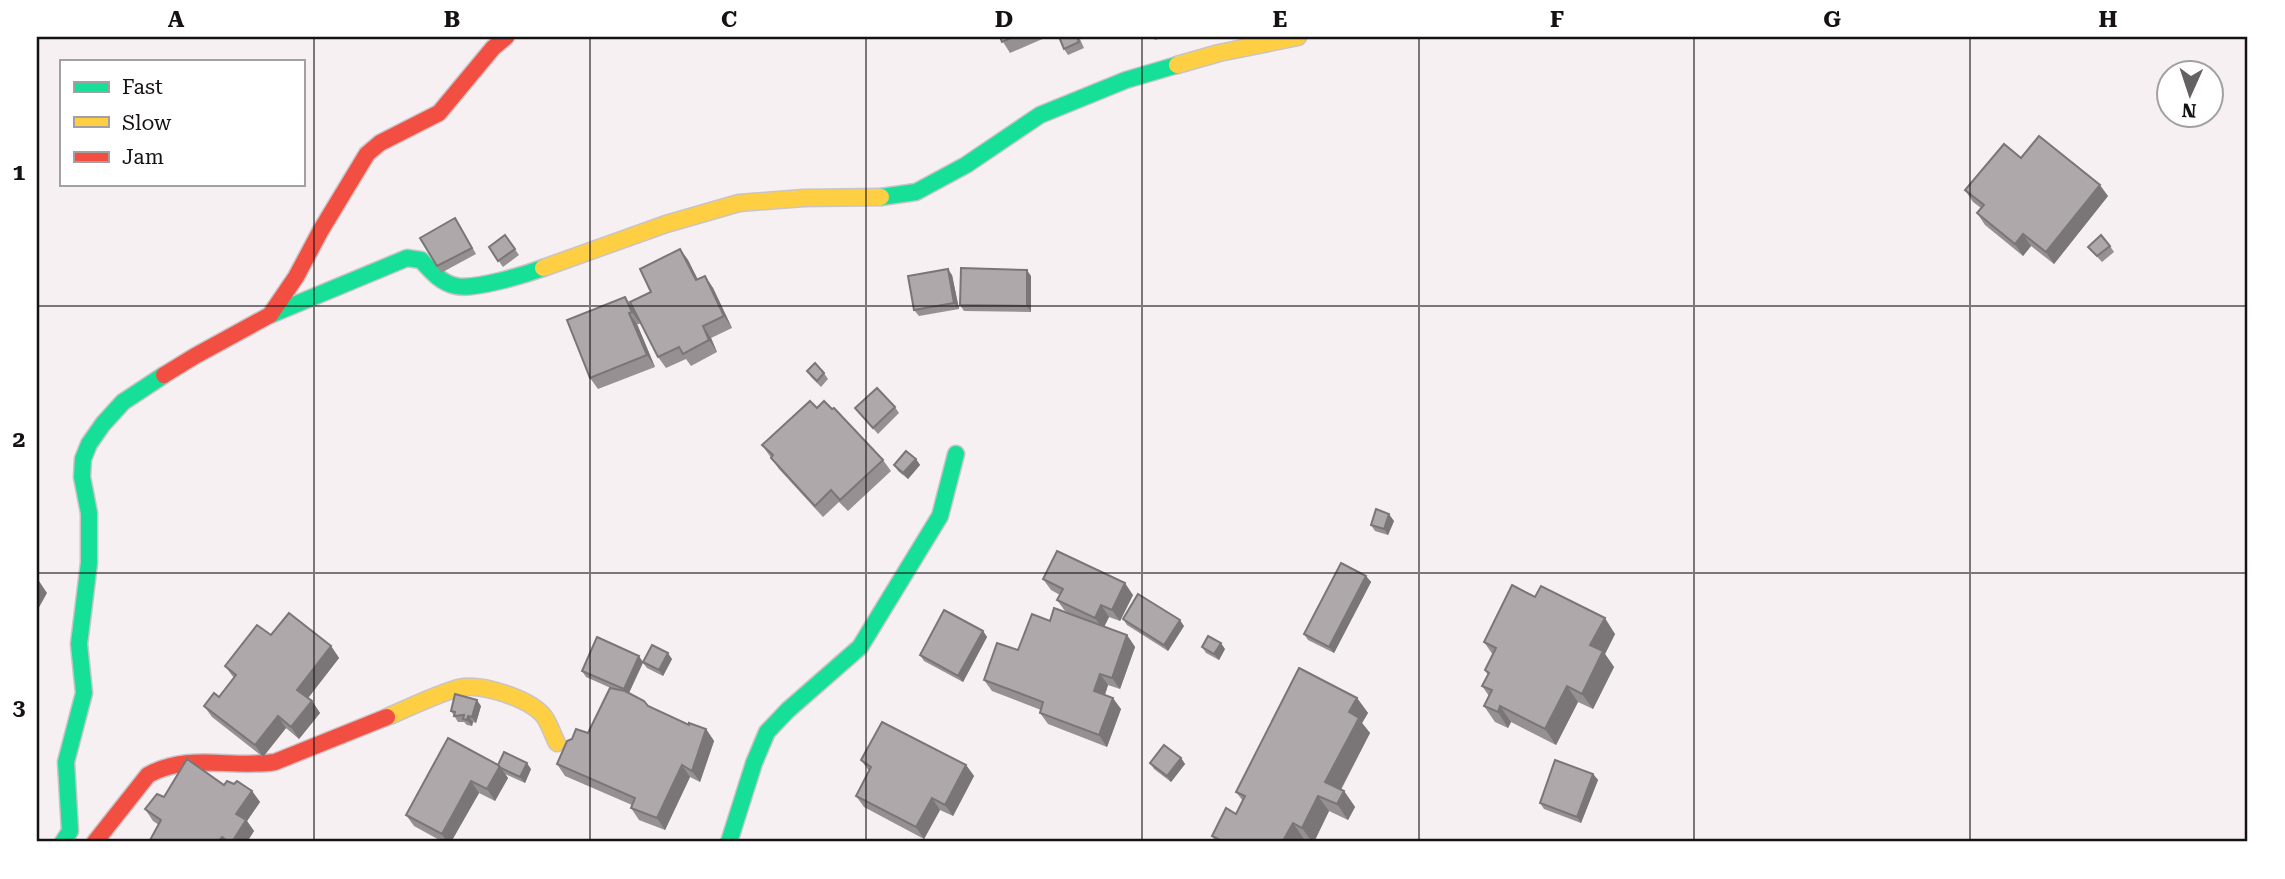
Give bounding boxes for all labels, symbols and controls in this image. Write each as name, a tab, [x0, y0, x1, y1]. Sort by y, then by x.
text: A	[168, 6, 185, 33]
text: B	[444, 6, 460, 33]
text: C	[721, 6, 737, 33]
text: D	[995, 6, 1013, 33]
text: E	[1273, 6, 1287, 33]
text: F	[1550, 6, 1564, 33]
text: G	[1823, 6, 1841, 33]
text: H	[2099, 6, 2118, 33]
legend	[60, 60, 304, 186]
north arrow	[2156, 60, 2226, 130]
text: Fast	[122, 75, 163, 99]
text: N	[2181, 99, 2197, 122]
text: Slow	[122, 111, 172, 135]
text: Jam	[122, 145, 164, 169]
text: 1	[13, 159, 26, 186]
text: 2	[13, 426, 25, 453]
text: 3	[13, 694, 26, 721]

